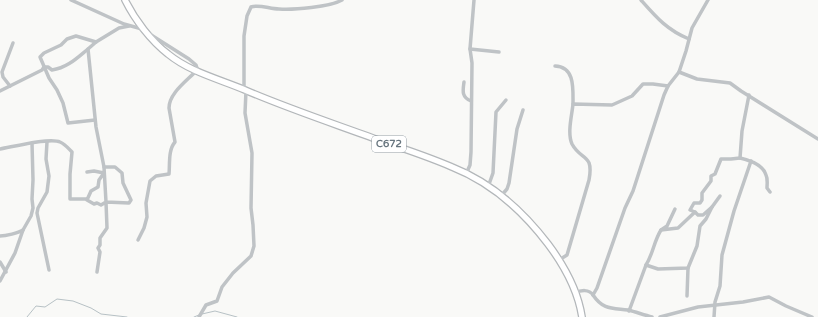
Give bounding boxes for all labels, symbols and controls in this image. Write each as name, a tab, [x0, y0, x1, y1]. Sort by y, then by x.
road number: C672	[372, 136, 406, 152]

